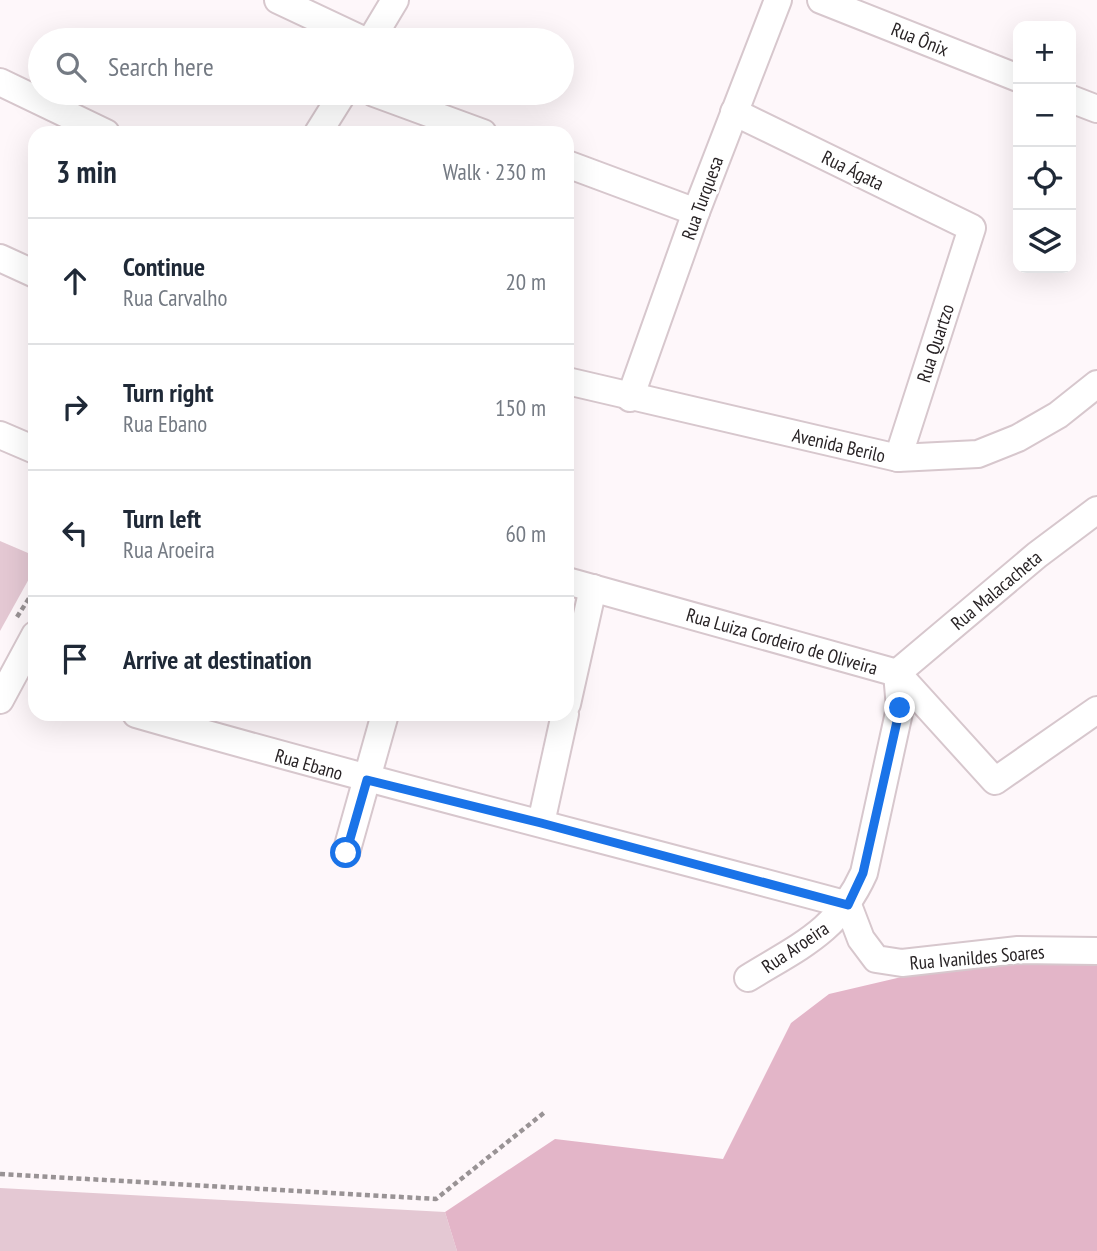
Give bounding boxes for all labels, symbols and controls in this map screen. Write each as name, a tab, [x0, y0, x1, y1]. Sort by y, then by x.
street label: Rua Ônix	[888, 17, 952, 61]
map controls	[1013, 21, 1076, 273]
button: +	[1013, 21, 1076, 84]
search box	[28, 28, 574, 105]
icon: search	[52, 48, 90, 86]
text: Search here	[108, 50, 214, 83]
button: −	[1013, 84, 1076, 147]
street label: Rua Ágata	[818, 145, 888, 195]
button: locate	[1013, 147, 1076, 210]
text: 3 min	[56, 152, 117, 191]
street label: Rua Turquesa	[676, 153, 728, 243]
text: Walk · 230 m	[443, 157, 546, 186]
button: layers	[1013, 210, 1076, 273]
text: Continue	[123, 250, 205, 283]
icon: ahead	[56, 262, 94, 300]
text: 20 m	[505, 267, 546, 296]
text: Rua Carvalho	[123, 283, 227, 312]
street label: Rua Quartzo	[911, 301, 959, 385]
text: Turn right	[123, 376, 214, 409]
icon: right	[56, 388, 94, 426]
text: 150 m	[495, 393, 546, 422]
text: Rua Ebano	[123, 409, 207, 438]
street label: Avenida Berilo	[790, 423, 888, 467]
text: Turn left	[123, 502, 201, 535]
icon: left	[56, 514, 94, 552]
text: 60 m	[505, 519, 546, 548]
text: Rua Aroeira	[123, 535, 215, 564]
street label: Rua Malacacheta	[946, 545, 1046, 635]
street label: Rua Luiza Cordeiro de Oliveira	[684, 602, 880, 680]
icon: arrive	[56, 640, 94, 678]
text: Arrive at destination	[123, 643, 312, 676]
route end	[884, 692, 915, 723]
street label: Rua Ebano	[272, 743, 346, 785]
route start	[330, 837, 361, 868]
street label: Rua Aroeira	[757, 916, 833, 978]
street label: Rua Ivanildes Soares	[909, 939, 1045, 975]

